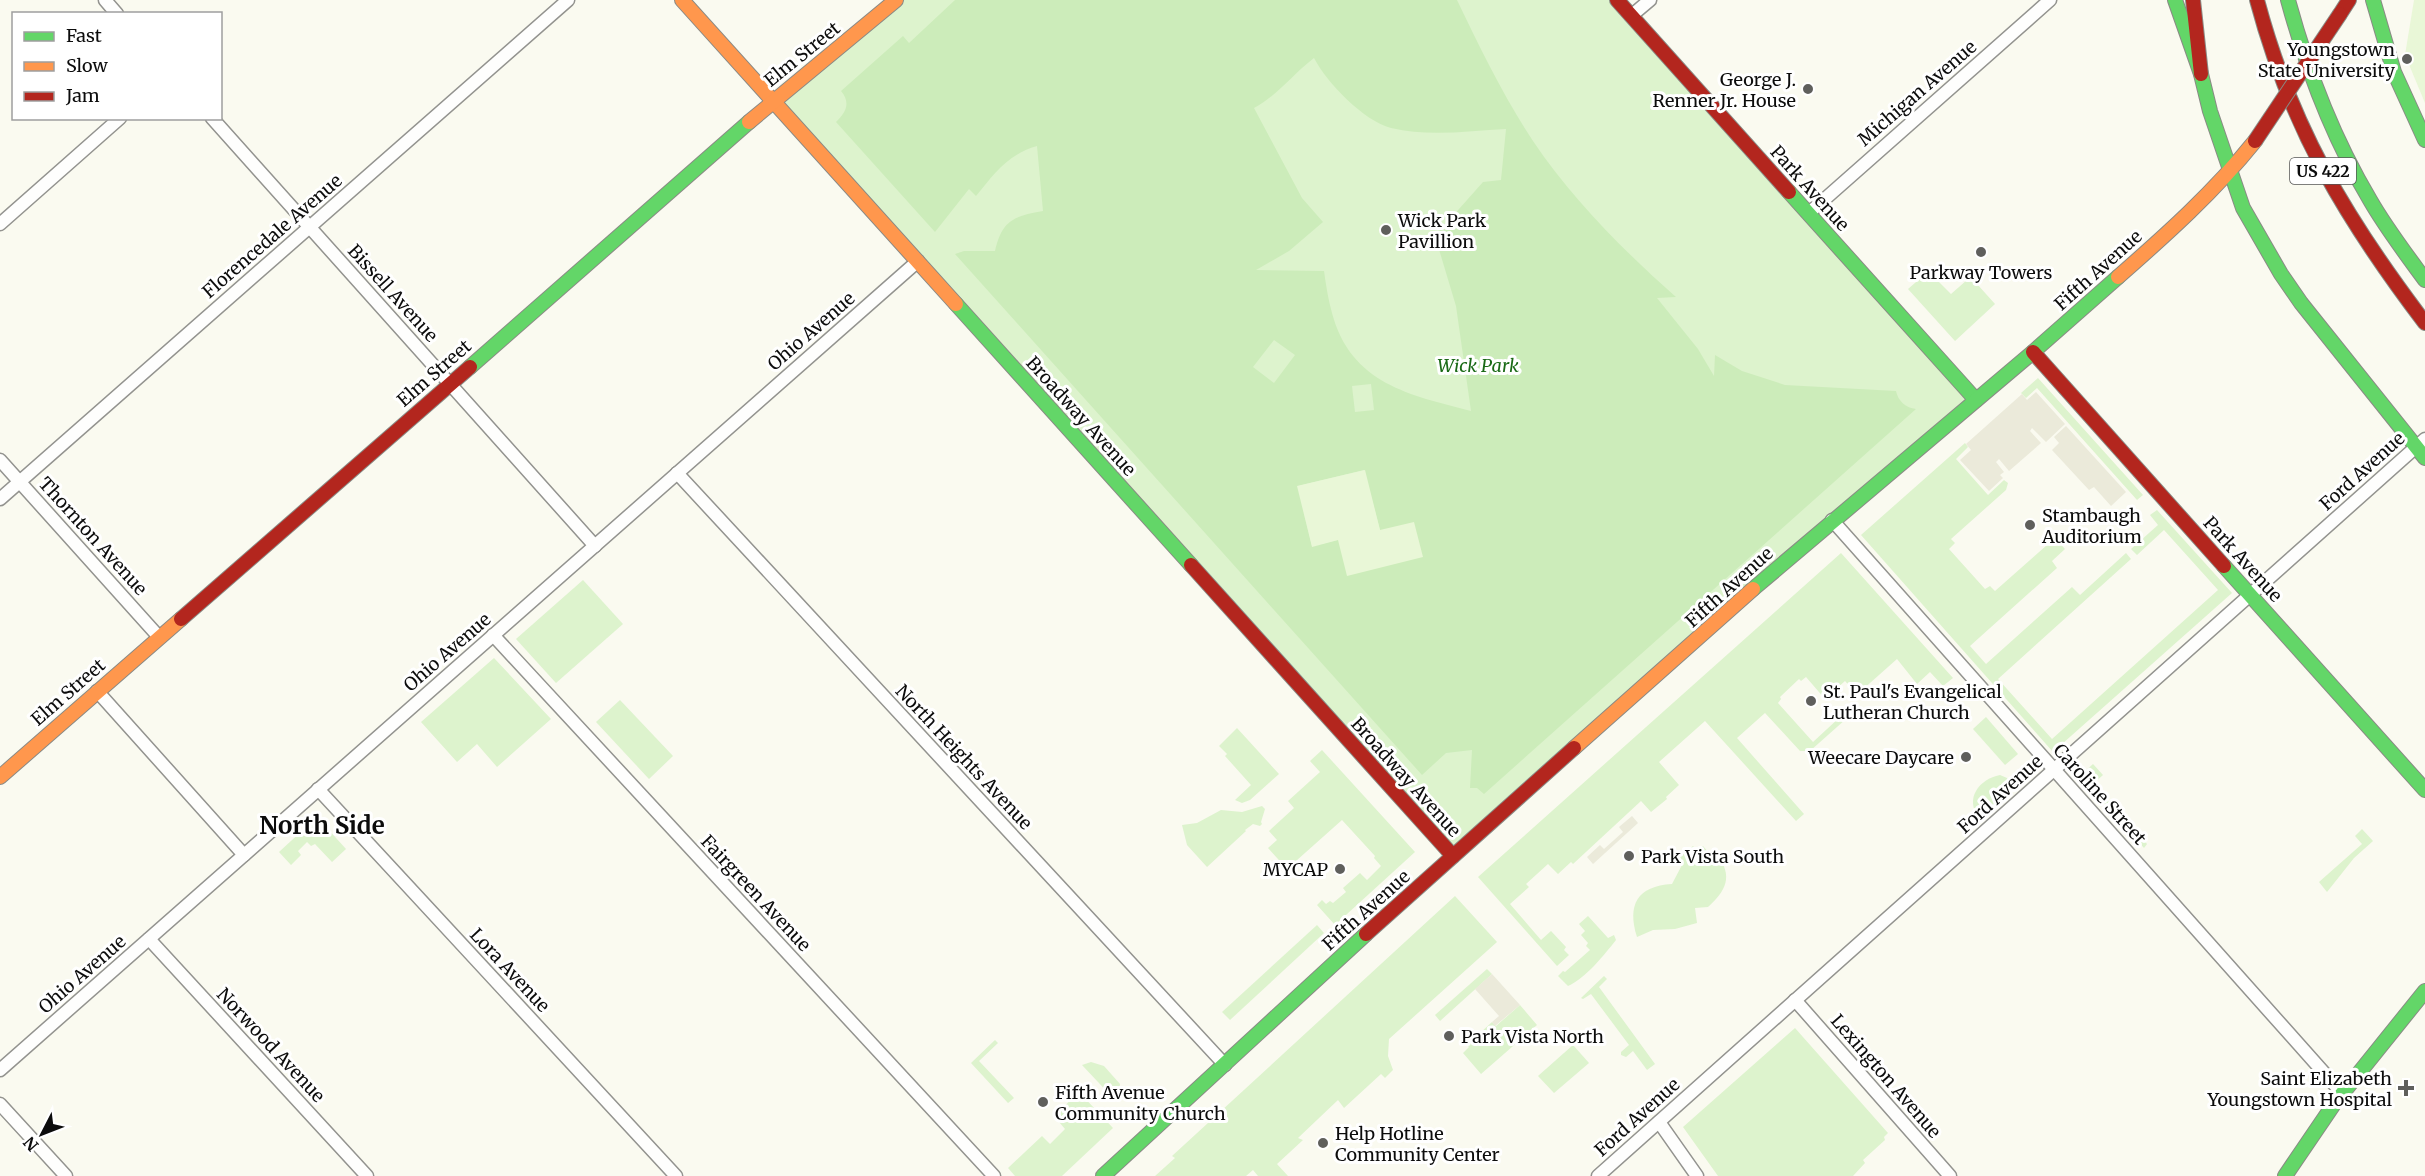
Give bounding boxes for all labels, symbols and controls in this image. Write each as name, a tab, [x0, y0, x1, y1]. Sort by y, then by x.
legend	[12, 12, 222, 120]
street label: Elm Street	[759, 16, 845, 92]
text: Fast	[66, 24, 102, 47]
street label: Michigan Avenue	[1853, 35, 1981, 151]
place label: Youngstown State University	[2258, 38, 2396, 82]
marker: Youngstown State University	[2400, 52, 2414, 66]
text: Slow	[66, 54, 109, 77]
place label: George J. Renner Jr. House	[1653, 68, 1796, 112]
marker: George J. Renner Jr. House	[1801, 82, 1815, 96]
text: Jam	[65, 84, 100, 107]
street label: Park Avenue	[1766, 140, 1854, 236]
road number: US 422	[2290, 158, 2356, 184]
street label: Florencedale Avenue	[197, 169, 347, 303]
place label: Wick Park Pavillion	[1397, 209, 1487, 253]
marker: Wick Park Pavillion	[1379, 223, 1393, 237]
street label: Fifth Avenue	[2050, 225, 2146, 315]
street label: Bissell Avenue	[343, 239, 443, 347]
marker: Parkway Towers	[1974, 245, 1988, 259]
place label: Parkway Towers	[1910, 261, 2053, 284]
street label: Ohio Avenue	[763, 287, 859, 375]
street label: Elm Street	[392, 335, 476, 411]
street label: Broadway Avenue	[1021, 351, 1141, 481]
park label: Wick Park	[1437, 354, 1519, 377]
street label: Ford Avenue	[2315, 427, 2409, 515]
street label: Thornton Avenue	[34, 472, 152, 600]
place label: Stambaugh Auditorium	[2041, 504, 2142, 548]
street label: Park Avenue	[2199, 511, 2287, 607]
marker: Stambaugh Auditorium	[2023, 518, 2037, 532]
street label: Fifth Avenue	[1681, 542, 1777, 632]
street label: Ohio Avenue	[399, 608, 495, 696]
street label: Elm Street	[26, 654, 110, 730]
street label: North Heights Avenue	[891, 680, 1037, 834]
place label: St. Paul's Evangelical Lutheran Church	[1823, 680, 2002, 724]
marker: St. Paul's Evangelical Lutheran Church	[1804, 694, 1818, 708]
street label: Broadway Avenue	[1346, 712, 1466, 842]
street label: Caroline Street	[2049, 739, 2151, 849]
place label: Weecare Daycare	[1807, 746, 1954, 769]
street label: Ford Avenue	[1953, 750, 2047, 838]
marker: Weecare Daycare	[1959, 750, 1973, 764]
district label: North Side	[259, 810, 385, 841]
street label: Fairgreen Avenue	[696, 830, 816, 956]
place label: Park Vista South	[1641, 845, 1784, 868]
marker: Park Vista South	[1622, 849, 1636, 863]
place label: MYCAP	[1263, 858, 1328, 881]
marker: MYCAP	[1333, 862, 1347, 876]
street label: Fifth Avenue	[1318, 865, 1414, 955]
street label: Lora Avenue	[465, 923, 555, 1017]
street label: Ohio Avenue	[34, 930, 130, 1018]
street label: Norwood Avenue	[212, 983, 330, 1107]
street label: Lexington Avenue	[1826, 1009, 1946, 1143]
place label: Park Vista North	[1461, 1025, 1604, 1048]
marker: Park Vista North	[1442, 1029, 1456, 1043]
place label: Saint Elizabeth Youngstown Hospital	[2206, 1067, 2392, 1111]
street label: Ford Avenue	[1590, 1073, 1684, 1161]
marker: Saint Elizabeth Youngstown Hospital	[2397, 1079, 2415, 1097]
place label: Fifth Avenue Community Church	[1055, 1081, 1226, 1125]
marker: Fifth Avenue Community Church	[1036, 1095, 1050, 1109]
north arrow	[12, 1104, 72, 1164]
place label: Help Hotline Community Center	[1335, 1122, 1500, 1166]
text: N	[19, 1132, 43, 1155]
marker: Help Hotline Community Center	[1316, 1136, 1330, 1150]

